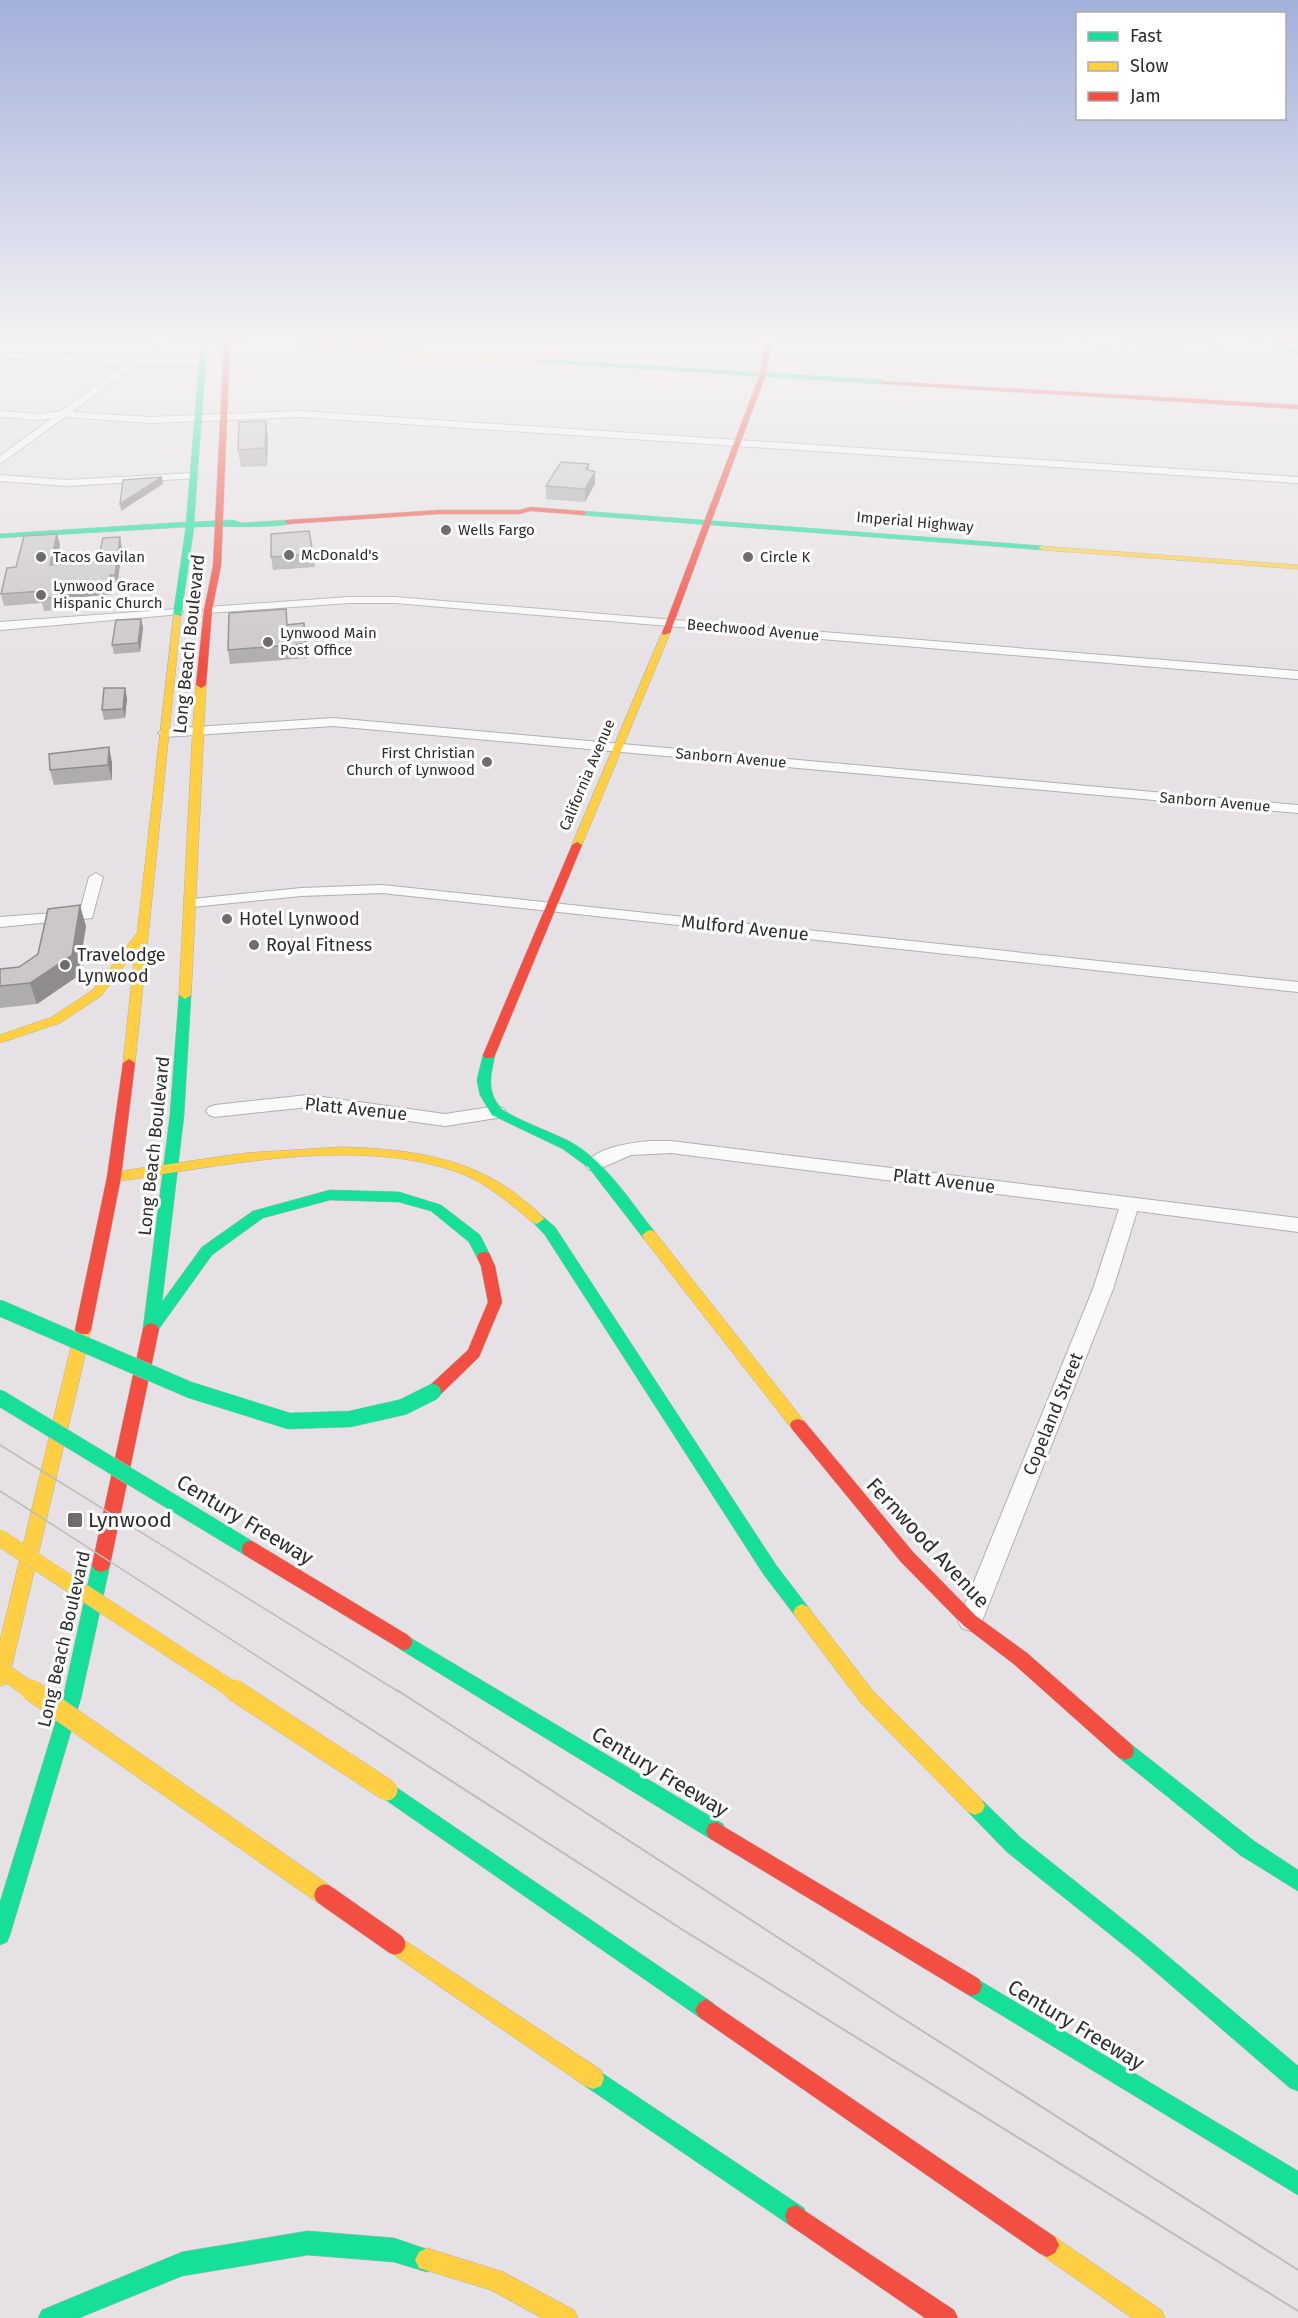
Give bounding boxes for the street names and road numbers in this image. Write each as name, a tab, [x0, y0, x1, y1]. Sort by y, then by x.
street label: Imperial Highway	[856, 508, 975, 536]
street label: Long Beach Boulevard	[169, 553, 209, 735]
street label: Beechwood Avenue	[686, 615, 820, 645]
street label: California Avenue	[555, 717, 619, 833]
street label: Sanborn Avenue	[675, 744, 787, 772]
street label: Sanborn Avenue	[1159, 788, 1271, 816]
street label: Mulford Avenue	[680, 910, 810, 946]
street label: Long Beach Boulevard	[134, 1055, 174, 1237]
street label: Platt Avenue	[304, 1093, 408, 1125]
street label: Platt Avenue	[892, 1164, 996, 1198]
street label: Copeland Street	[1018, 1349, 1088, 1479]
street label: Century Freeway	[172, 1469, 319, 1571]
street label: Fernwood Avenue	[861, 1472, 995, 1614]
street label: Long Beach Boulevard	[33, 1549, 95, 1729]
street label: Century Freeway	[587, 1721, 734, 1823]
street label: Century Freeway	[1003, 1974, 1150, 2076]

